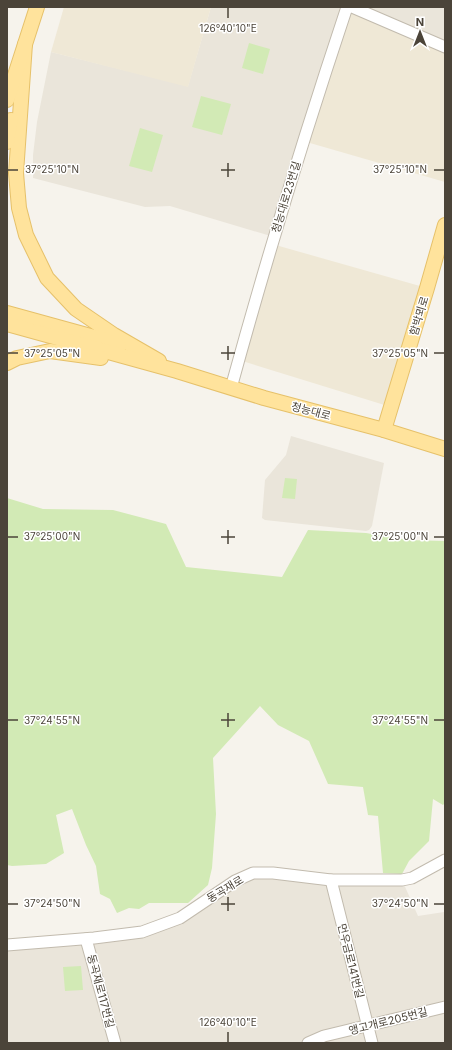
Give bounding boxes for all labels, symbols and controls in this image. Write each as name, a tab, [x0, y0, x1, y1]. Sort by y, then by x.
north arrow	[400, 12, 440, 52]
text: N	[416, 15, 424, 29]
text: 126°40'10"E	[199, 22, 257, 34]
street label: 청능대로23번길	[268, 159, 304, 235]
text: 37°25'10"N	[25, 163, 79, 175]
text: 37°25'10"N	[373, 163, 427, 175]
street label: 함박뫼로	[406, 295, 432, 337]
text: 37°25'05"N	[24, 347, 80, 359]
text: 37°25'05"N	[372, 347, 428, 359]
street label: 청능대로	[290, 399, 332, 423]
text: 37°25'00"N	[24, 530, 80, 542]
text: 37°25'00"N	[372, 530, 428, 542]
text: 37°24'55"N	[24, 714, 80, 726]
text: 37°24'55"N	[372, 714, 428, 726]
street label: 동곡재로	[204, 873, 246, 905]
text: 37°24'50"N	[24, 897, 80, 909]
text: 37°24'50"N	[372, 897, 428, 909]
street label: 먼우금로141번길	[335, 922, 367, 1000]
street label: 동곡재로117번길	[84, 953, 118, 1029]
street label: 앵고개로205번길	[347, 1004, 429, 1038]
text: 126°40'10"E	[199, 1016, 257, 1028]

